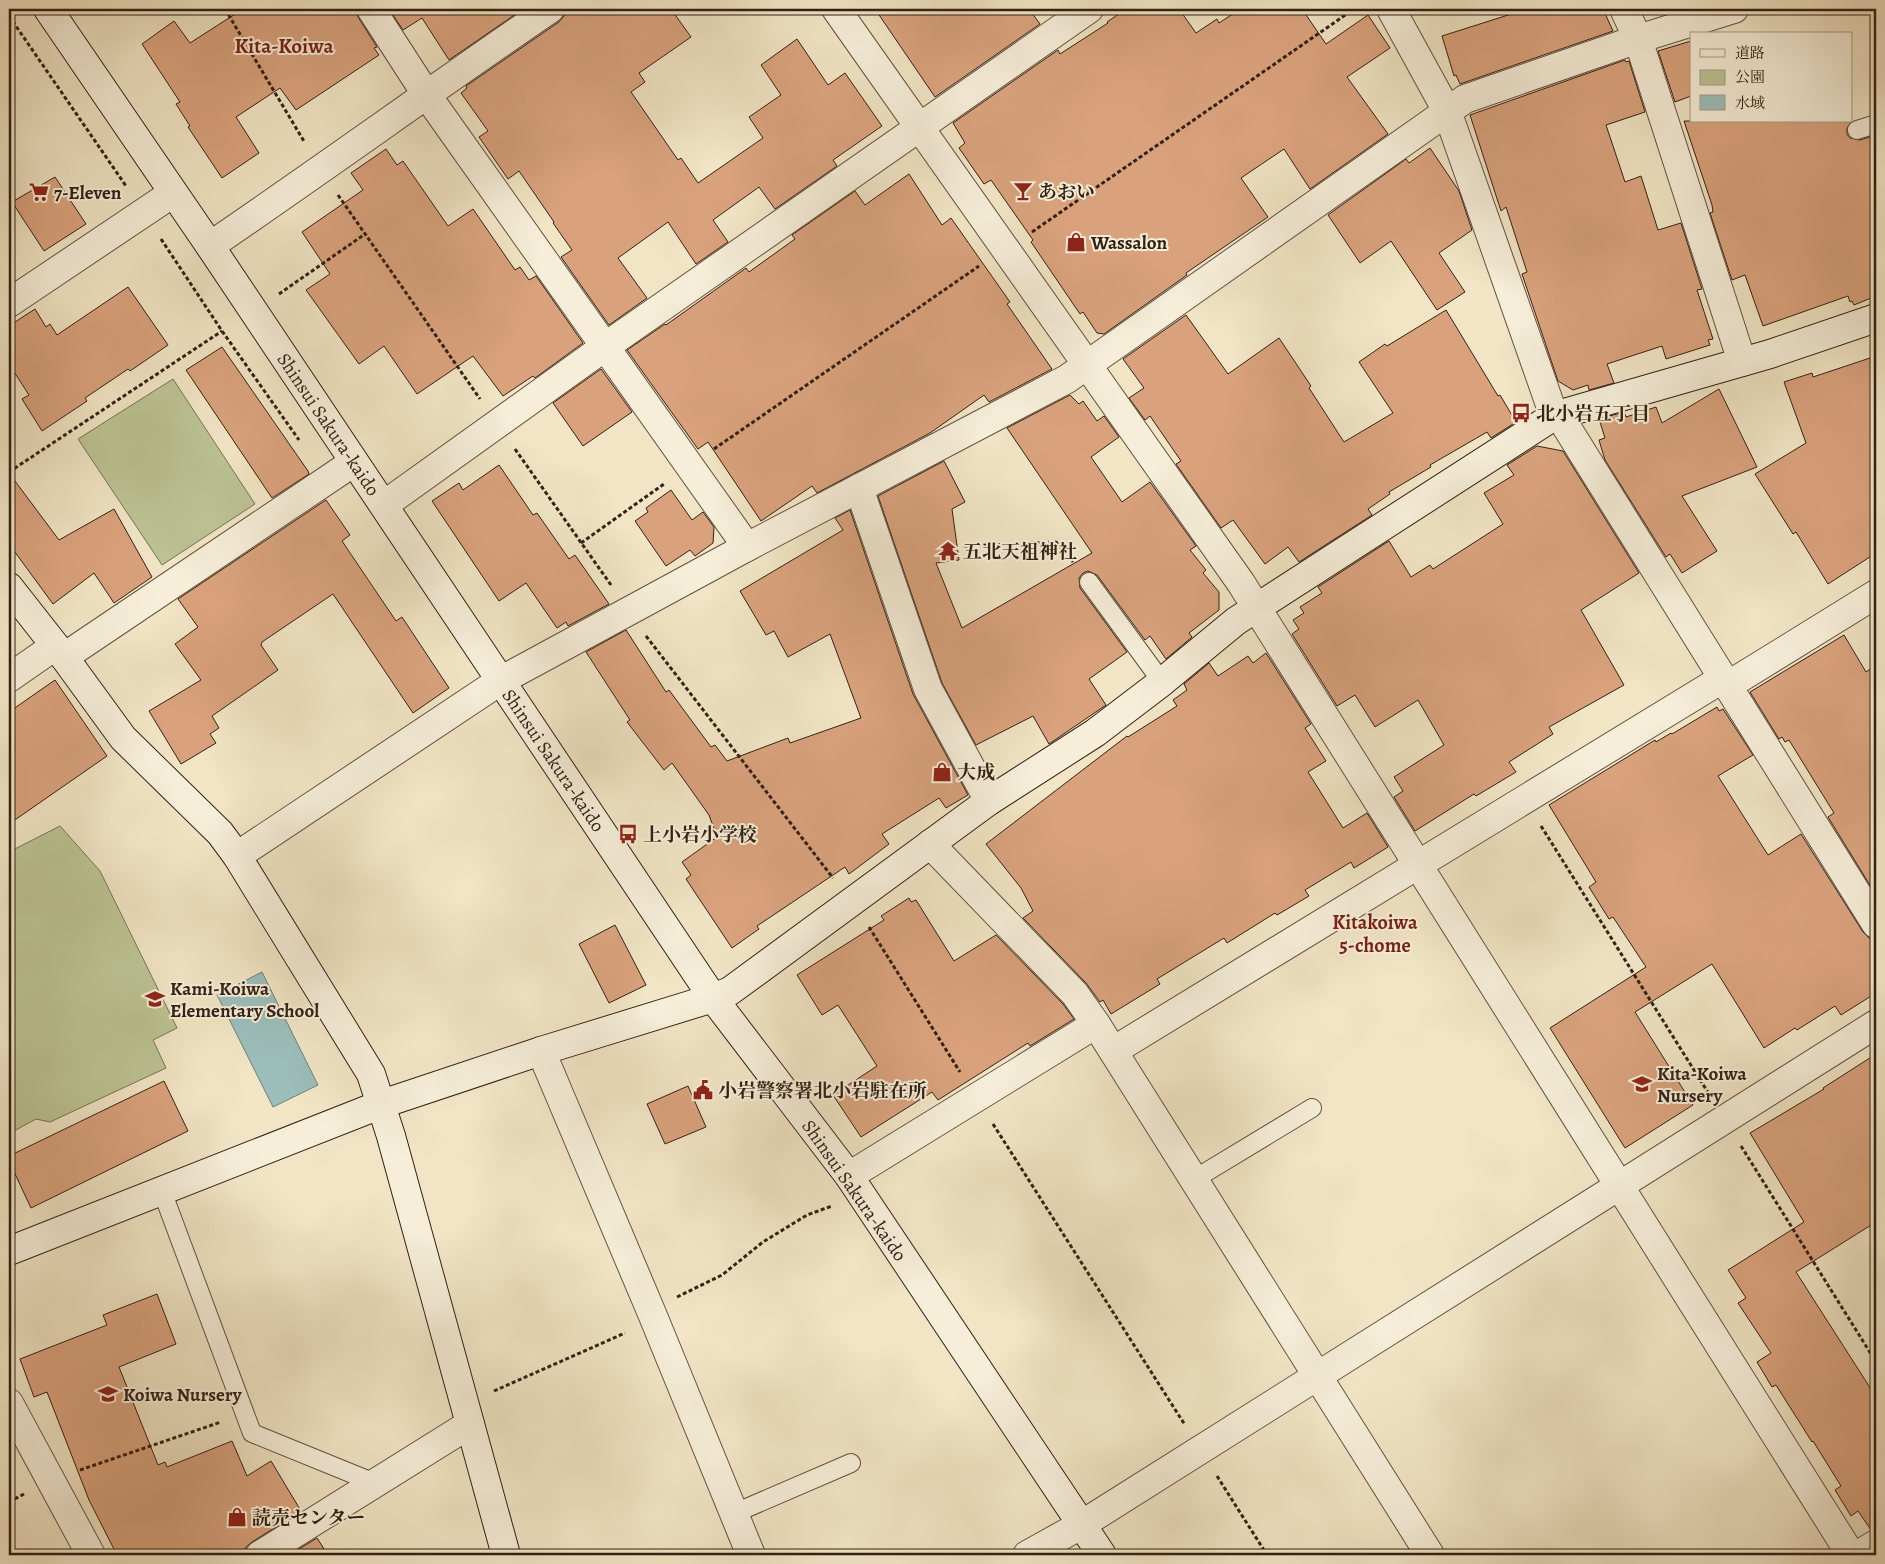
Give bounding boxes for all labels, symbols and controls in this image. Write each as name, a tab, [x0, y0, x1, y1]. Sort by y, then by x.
district label: Kita-Koiwa	[234, 32, 334, 60]
legend	[1690, 32, 1852, 122]
text: 道路	[1735, 43, 1765, 63]
text: 公園	[1735, 67, 1765, 87]
text: 水域	[1735, 93, 1765, 113]
place label: あおい	[1038, 179, 1095, 205]
place label: 7-Eleven	[54, 180, 122, 206]
bar icon: あおい	[1012, 180, 1034, 202]
supermarket icon: 7-Eleven	[28, 181, 50, 203]
place label: Wassalon	[1090, 230, 1168, 256]
shop icon: Wassalon	[1065, 231, 1087, 253]
street label: Shinsui Sakura-kaido	[271, 348, 386, 501]
place label: 北小岩五丁目	[1536, 401, 1650, 427]
bus stop icon: 北小岩五丁目	[1510, 402, 1532, 424]
place label: 五北天祖神社	[963, 539, 1077, 565]
temple icon: 五北天祖神社	[937, 540, 959, 562]
street label: Shinsui Sakura-kaido	[496, 684, 611, 837]
place label: 大成	[957, 760, 995, 786]
shop icon: 大成	[931, 761, 953, 783]
place label: 上小岩小学校	[643, 822, 757, 848]
bus stop icon: 上小岩小学校	[617, 823, 639, 845]
district label: Kitakoiwa 5-chome	[1332, 909, 1418, 959]
place label: Kami-Koiwa Elementary School	[170, 976, 319, 1024]
school or university icon: Kami-Koiwa Elementary School	[144, 988, 166, 1010]
place label: Kita-Koiwa Nursery	[1657, 1061, 1748, 1109]
school or university icon: Kita-Koiwa Nursery	[1631, 1073, 1653, 1095]
place label: 小岩警察署北小岩駐在所	[718, 1078, 927, 1104]
public building icon: 小岩警察署北小岩駐在所	[692, 1079, 714, 1101]
street label: Shinsui Sakura-kaido	[796, 1115, 913, 1267]
place label: Koiwa Nursery	[123, 1382, 243, 1408]
school or university icon: Koiwa Nursery	[97, 1383, 119, 1405]
place label: 読売センター	[252, 1505, 365, 1531]
shop icon: 読売センター	[226, 1506, 248, 1528]

